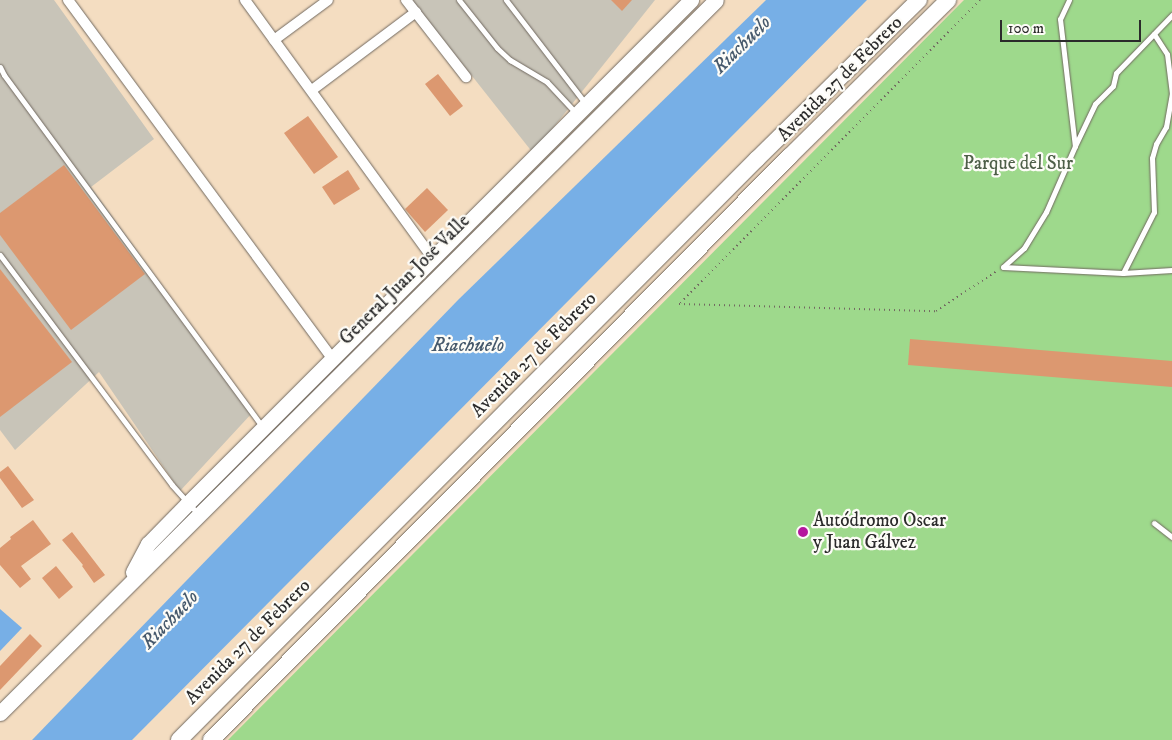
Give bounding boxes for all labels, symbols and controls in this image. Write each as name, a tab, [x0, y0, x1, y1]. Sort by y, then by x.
scale bar	[1002, 10, 1143, 42]
water label: Riachuelo	[708, 11, 776, 79]
street label: Avenida 27 de Febrero	[773, 12, 907, 146]
text: 100 m	[1008, 19, 1044, 38]
park label: Parque del Sur	[963, 153, 1073, 175]
street label: General Juan José Valle	[335, 210, 475, 350]
street label: Avenida 27 de Febrero	[467, 288, 601, 422]
water label: Riachuelo	[432, 333, 504, 357]
place label: Autódromo Oscar y Juan Gálvez	[813, 510, 946, 554]
marker: Autódromo Oscar y Juan Gálvez	[797, 526, 809, 538]
street label: Avenida 27 de Febrero	[181, 575, 315, 709]
water label: Riachuelo	[136, 586, 204, 654]

